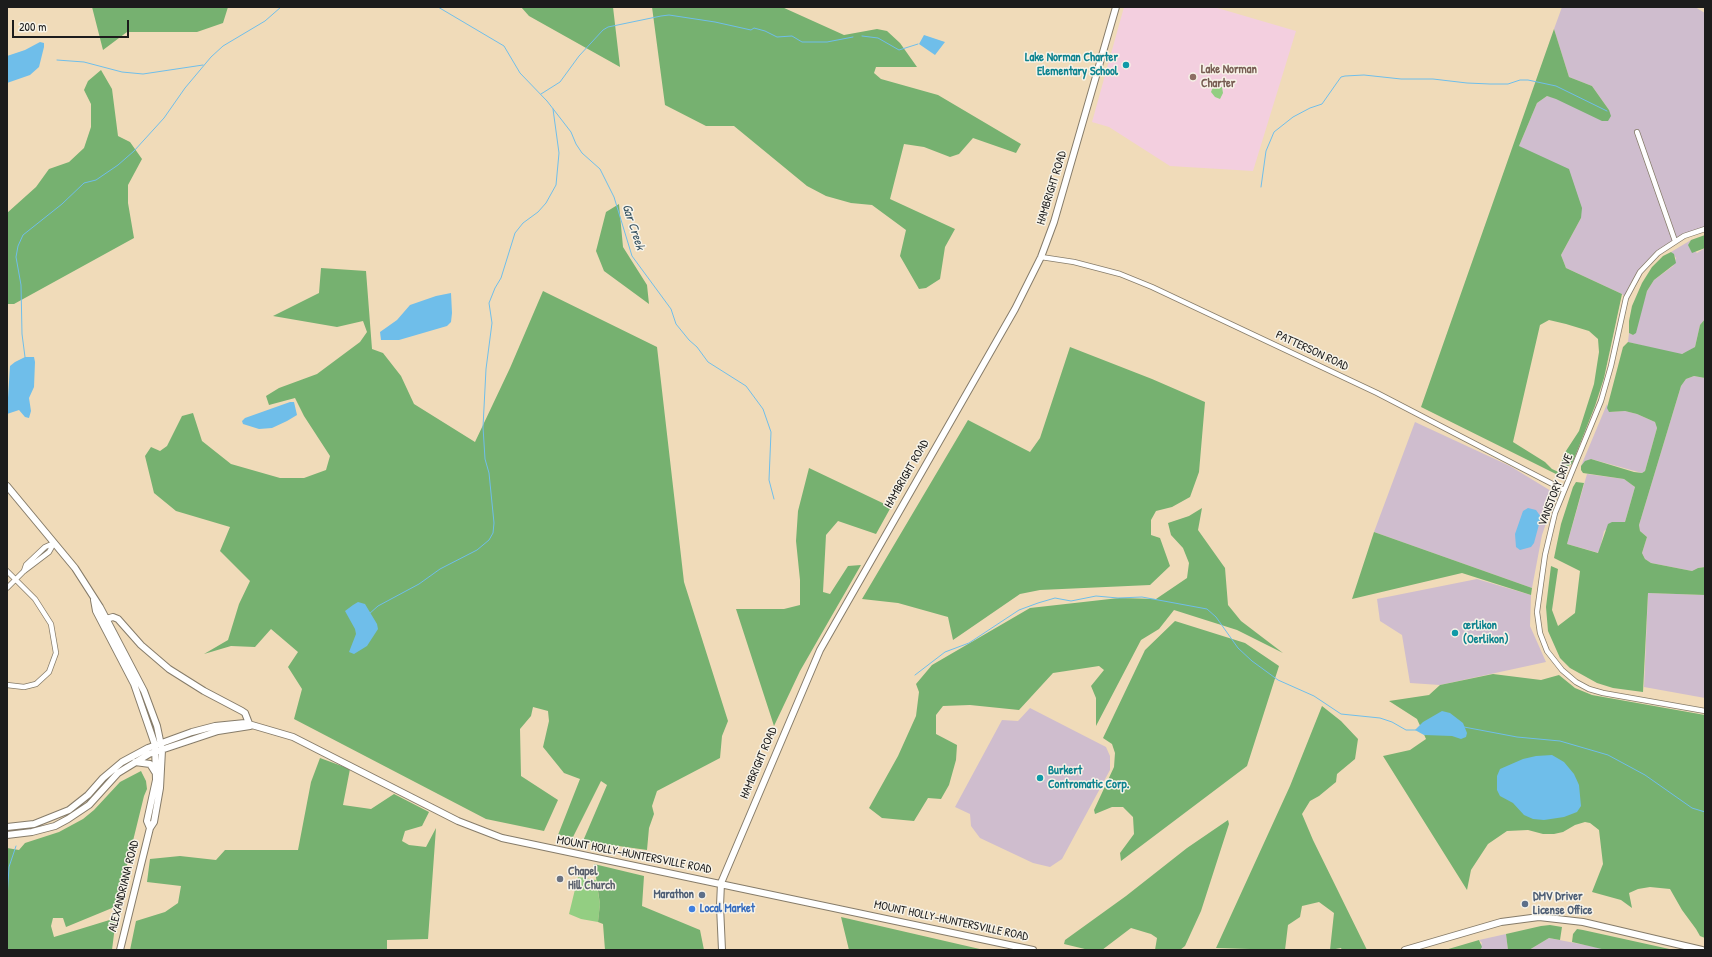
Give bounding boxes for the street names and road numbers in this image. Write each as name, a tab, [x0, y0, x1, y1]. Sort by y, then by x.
street label: HAMBRIGHT ROAD	[1034, 149, 1070, 227]
street label: PATTERSON ROAD	[1273, 328, 1351, 374]
street label: HAMBRIGHT ROAD	[882, 437, 932, 511]
street label: VANSTORY DRIVE	[1536, 452, 1576, 528]
street label: HAMBRIGHT ROAD	[737, 725, 781, 801]
street label: MOUNT HOLLY-HUNTERSVILLE ROAD	[555, 833, 713, 877]
street label: ALEXANDRIANA ROAD	[106, 839, 142, 933]
street label: MOUNT HOLLY-HUNTERSVILLE ROAD	[873, 898, 1029, 944]

